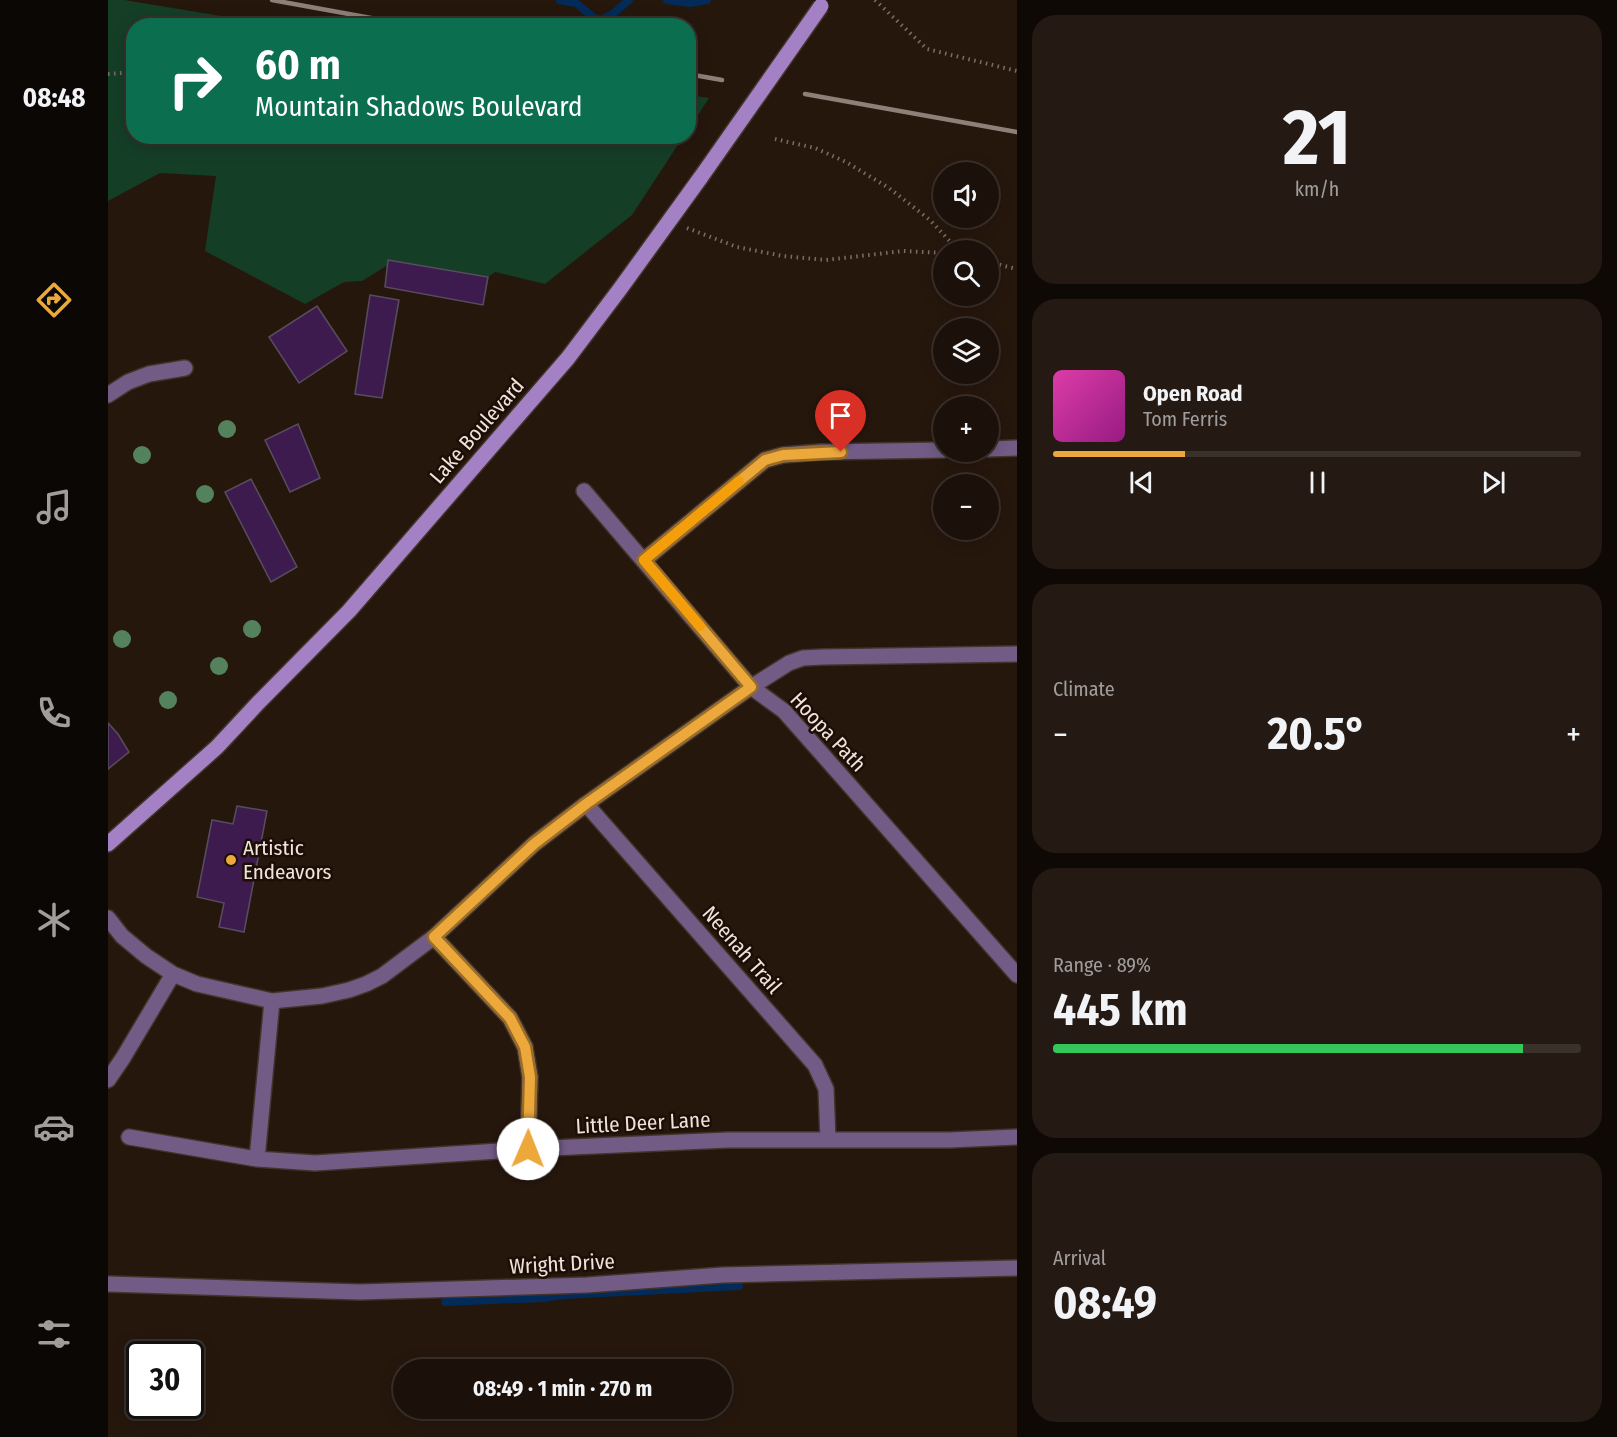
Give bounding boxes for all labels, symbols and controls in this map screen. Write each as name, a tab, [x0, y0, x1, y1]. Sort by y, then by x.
text: 60 m	[255, 40, 341, 90]
icon: right	[156, 42, 234, 120]
text: 08:48	[22, 82, 86, 114]
text: Mountain Shadows Boulevard	[255, 91, 582, 123]
text: 21	[1283, 91, 1351, 185]
map controls	[933, 162, 999, 540]
button: sound	[933, 162, 999, 228]
text: km/h	[1295, 177, 1339, 201]
button: search	[933, 240, 999, 306]
icon: directions	[33, 279, 75, 321]
button: layers	[933, 318, 999, 384]
street label: Lake Boulevard	[424, 373, 530, 489]
text: Open Road	[1143, 380, 1243, 407]
pin	[815, 390, 866, 452]
button: +	[933, 396, 999, 462]
icon: arrive	[824, 399, 857, 432]
text: Tom Ferris	[1143, 407, 1227, 431]
icon: previous	[1125, 466, 1158, 499]
icon: pause	[1301, 466, 1334, 499]
icon: next	[1477, 466, 1510, 499]
button: −	[933, 474, 999, 540]
icon: music	[33, 486, 75, 528]
text: Climate	[1053, 677, 1115, 701]
street label: Hoopa Path	[785, 687, 871, 777]
icon: phone	[33, 692, 75, 734]
text: 20.5°	[1267, 707, 1366, 761]
text: −	[1053, 715, 1068, 755]
text: +	[1566, 715, 1581, 755]
place label: Artistic Endeavors	[243, 835, 331, 885]
marker: Artistic Endeavors	[224, 853, 238, 867]
icon: climate	[33, 899, 75, 941]
street label: Neenah Trail	[697, 901, 787, 1000]
text: Range · 89%	[1053, 953, 1151, 977]
text: 445 km	[1053, 983, 1188, 1037]
icon: car	[33, 1106, 75, 1148]
street label: Little Deer Lane	[575, 1106, 711, 1140]
position arrow	[496, 1117, 560, 1181]
text: Arrival	[1053, 1246, 1106, 1270]
street label: Wright Drive	[509, 1248, 615, 1280]
text: 08:49	[1053, 1276, 1157, 1330]
icon: filters	[33, 1313, 75, 1355]
speed limit sign: 30	[126, 1341, 204, 1419]
text: 08:49 · 1 min · 270 m	[473, 1375, 652, 1402]

